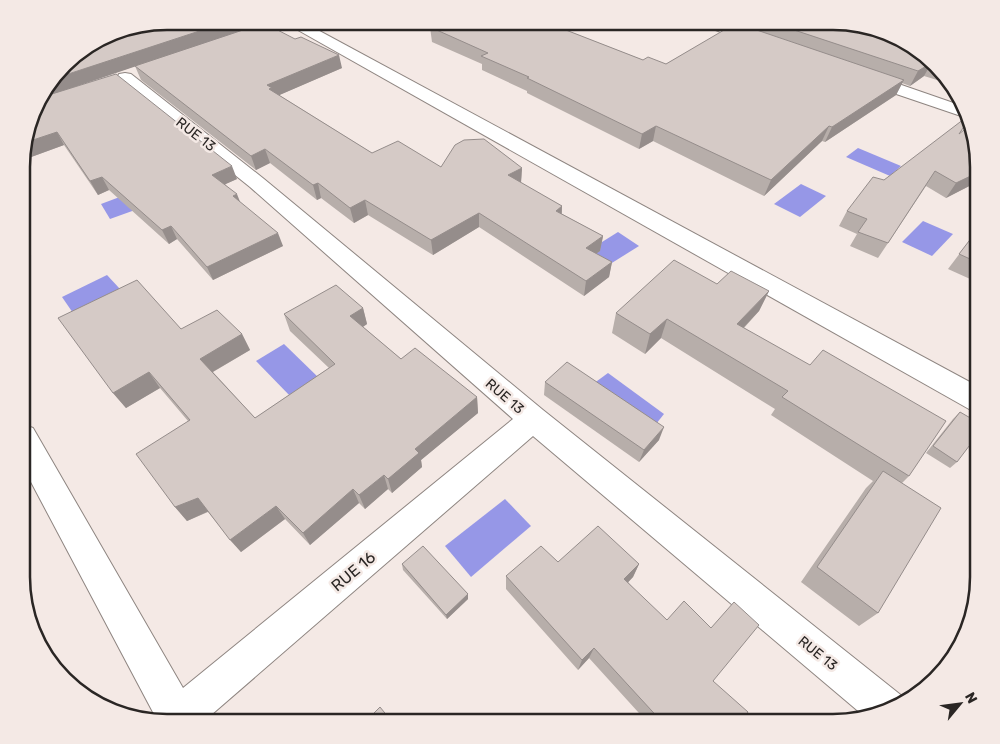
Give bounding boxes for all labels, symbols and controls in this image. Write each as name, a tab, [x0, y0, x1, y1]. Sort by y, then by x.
street label: RUE 13	[173, 114, 219, 155]
street label: RUE 13	[482, 375, 527, 418]
street label: RUE 16	[327, 547, 380, 595]
street label: RUE 13	[795, 633, 841, 674]
north arrow	[935, 679, 985, 729]
text: N	[961, 689, 981, 706]

